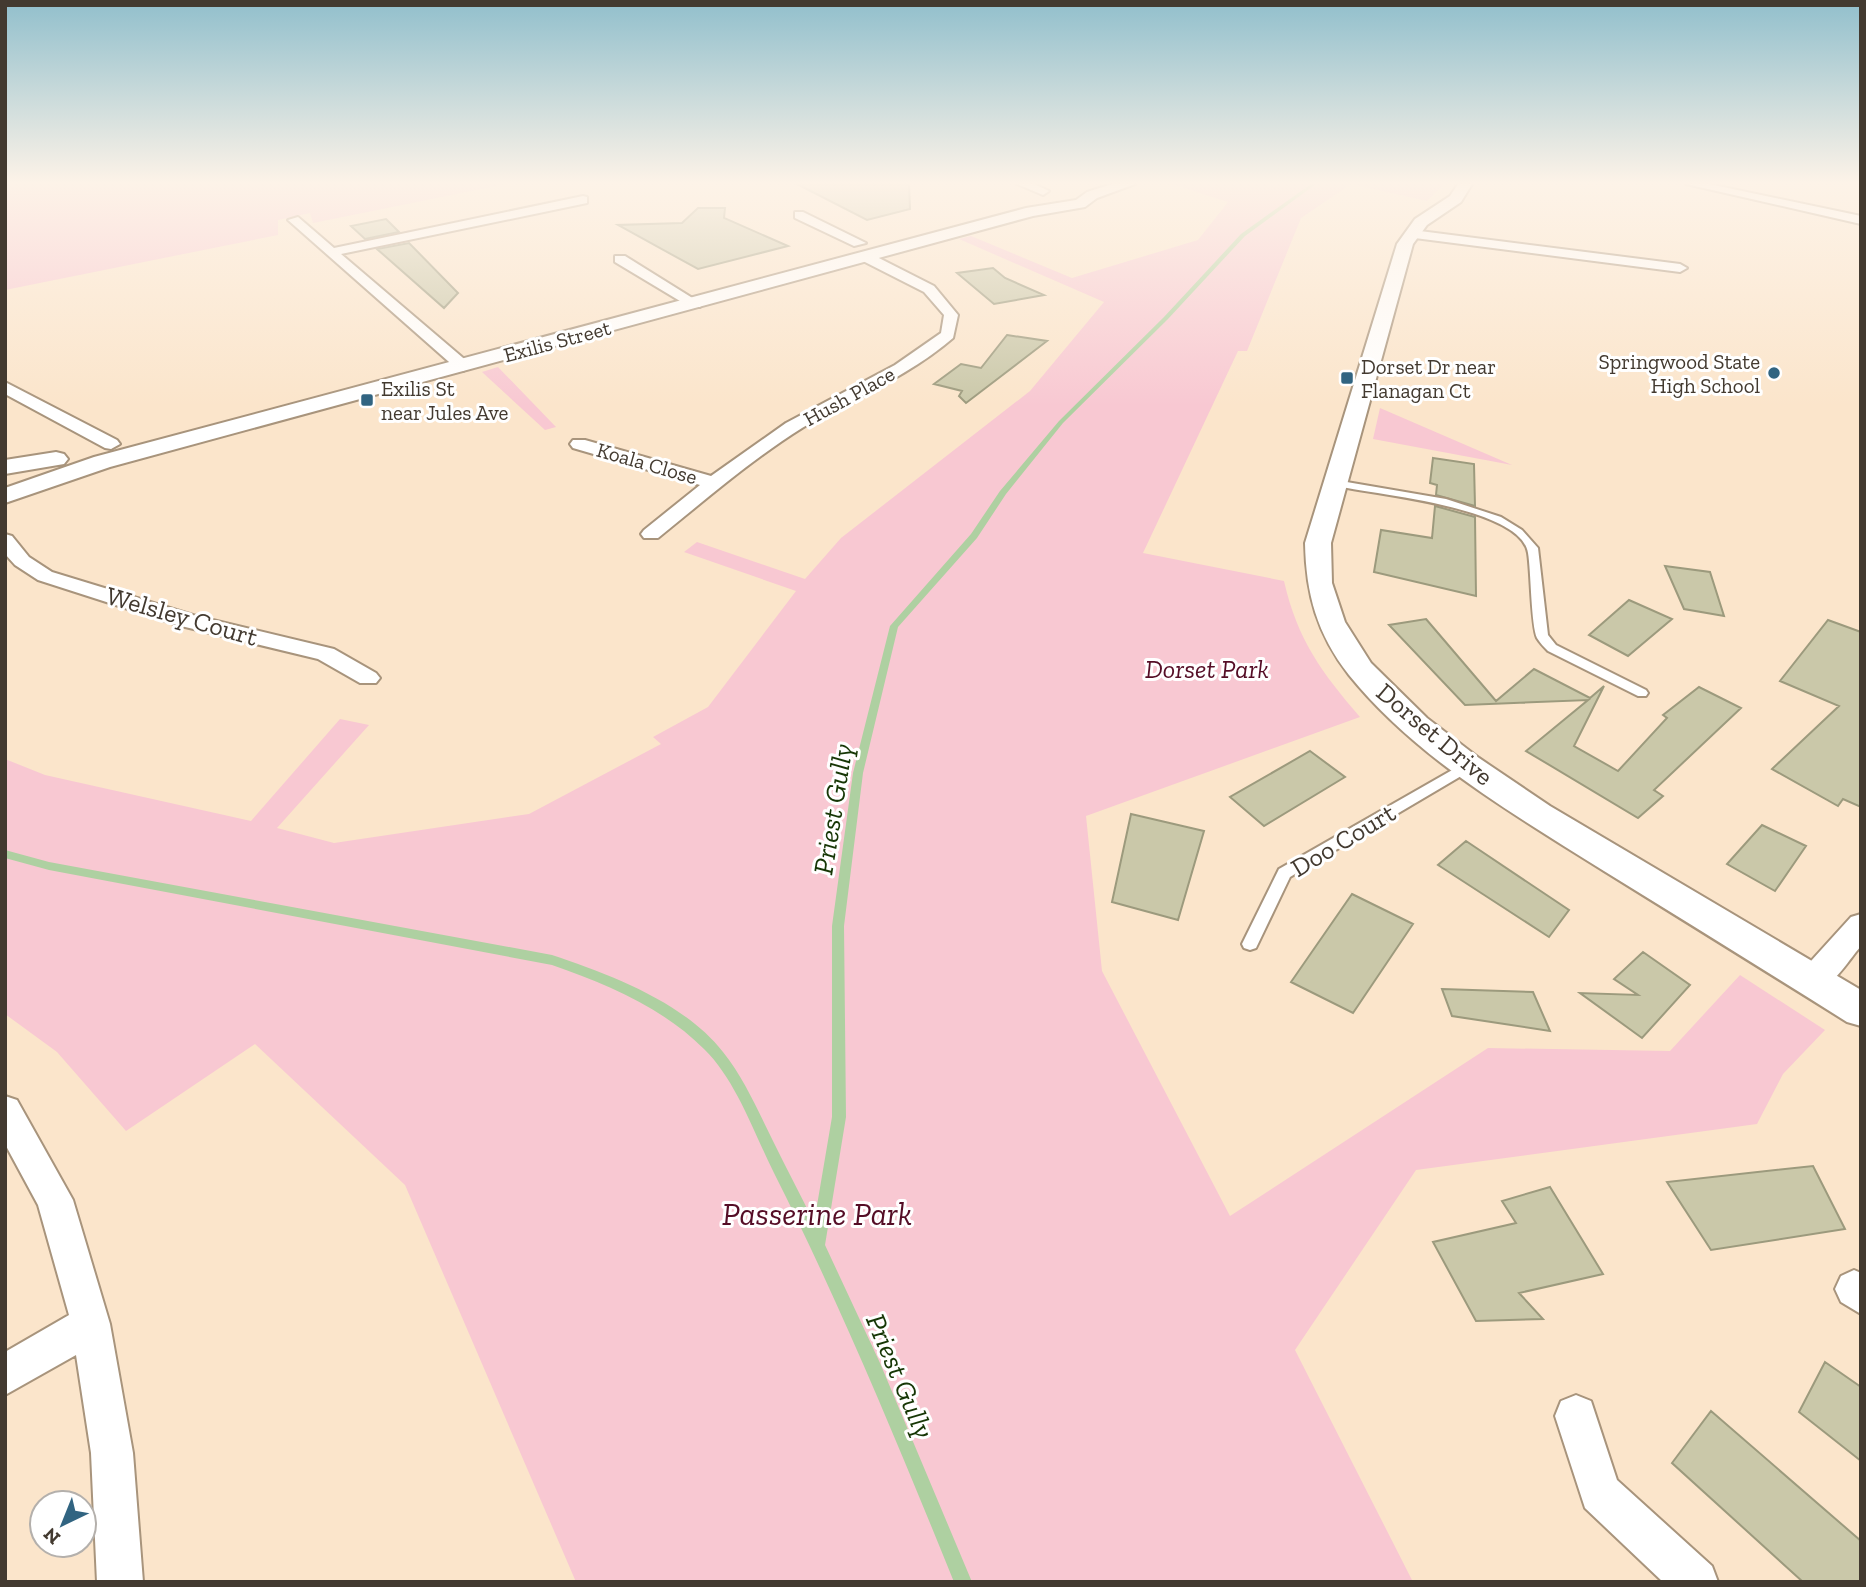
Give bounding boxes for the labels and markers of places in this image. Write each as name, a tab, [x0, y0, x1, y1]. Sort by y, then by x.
place label: Springwood State High School	[1599, 349, 1760, 398]
place label: Dorset Dr near Flanagan Ct	[1361, 354, 1496, 403]
marker: Springwood State High School	[1766, 365, 1782, 381]
marker: Dorset Dr near Flanagan Ct	[1339, 370, 1355, 386]
place label: Exilis St near Jules Ave	[381, 376, 509, 425]
marker: Exilis St near Jules Ave	[359, 392, 375, 408]

